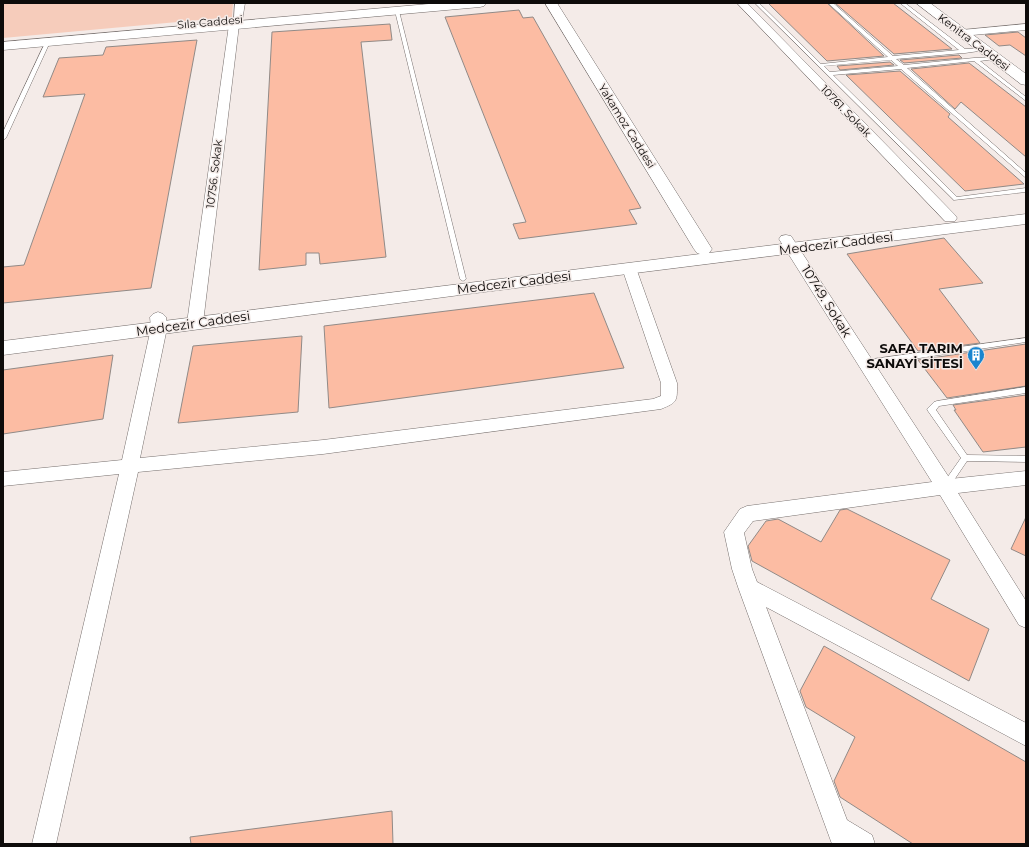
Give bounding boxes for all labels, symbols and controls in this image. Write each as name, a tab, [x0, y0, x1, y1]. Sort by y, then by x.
street label: Kenitra Caddesi	[935, 10, 1013, 74]
street label: Sıla Caddesi	[176, 12, 244, 32]
street label: Yakamoz Caddesi	[595, 81, 659, 171]
street label: 10761. Sokak	[818, 82, 874, 140]
street label: 10756. Sokak	[203, 139, 225, 209]
street label: Medcezir Caddesi	[778, 228, 894, 258]
street label: 10749. Sokak	[799, 262, 856, 340]
street label: Medcezir Caddesi	[456, 267, 572, 297]
street label: Medcezir Caddesi	[135, 307, 251, 339]
place label: SAFA TARIM SANAYİ SİTESİ	[867, 340, 963, 371]
building icon: SAFA TARIM SANAYİ SİTESİ	[966, 345, 986, 370]

